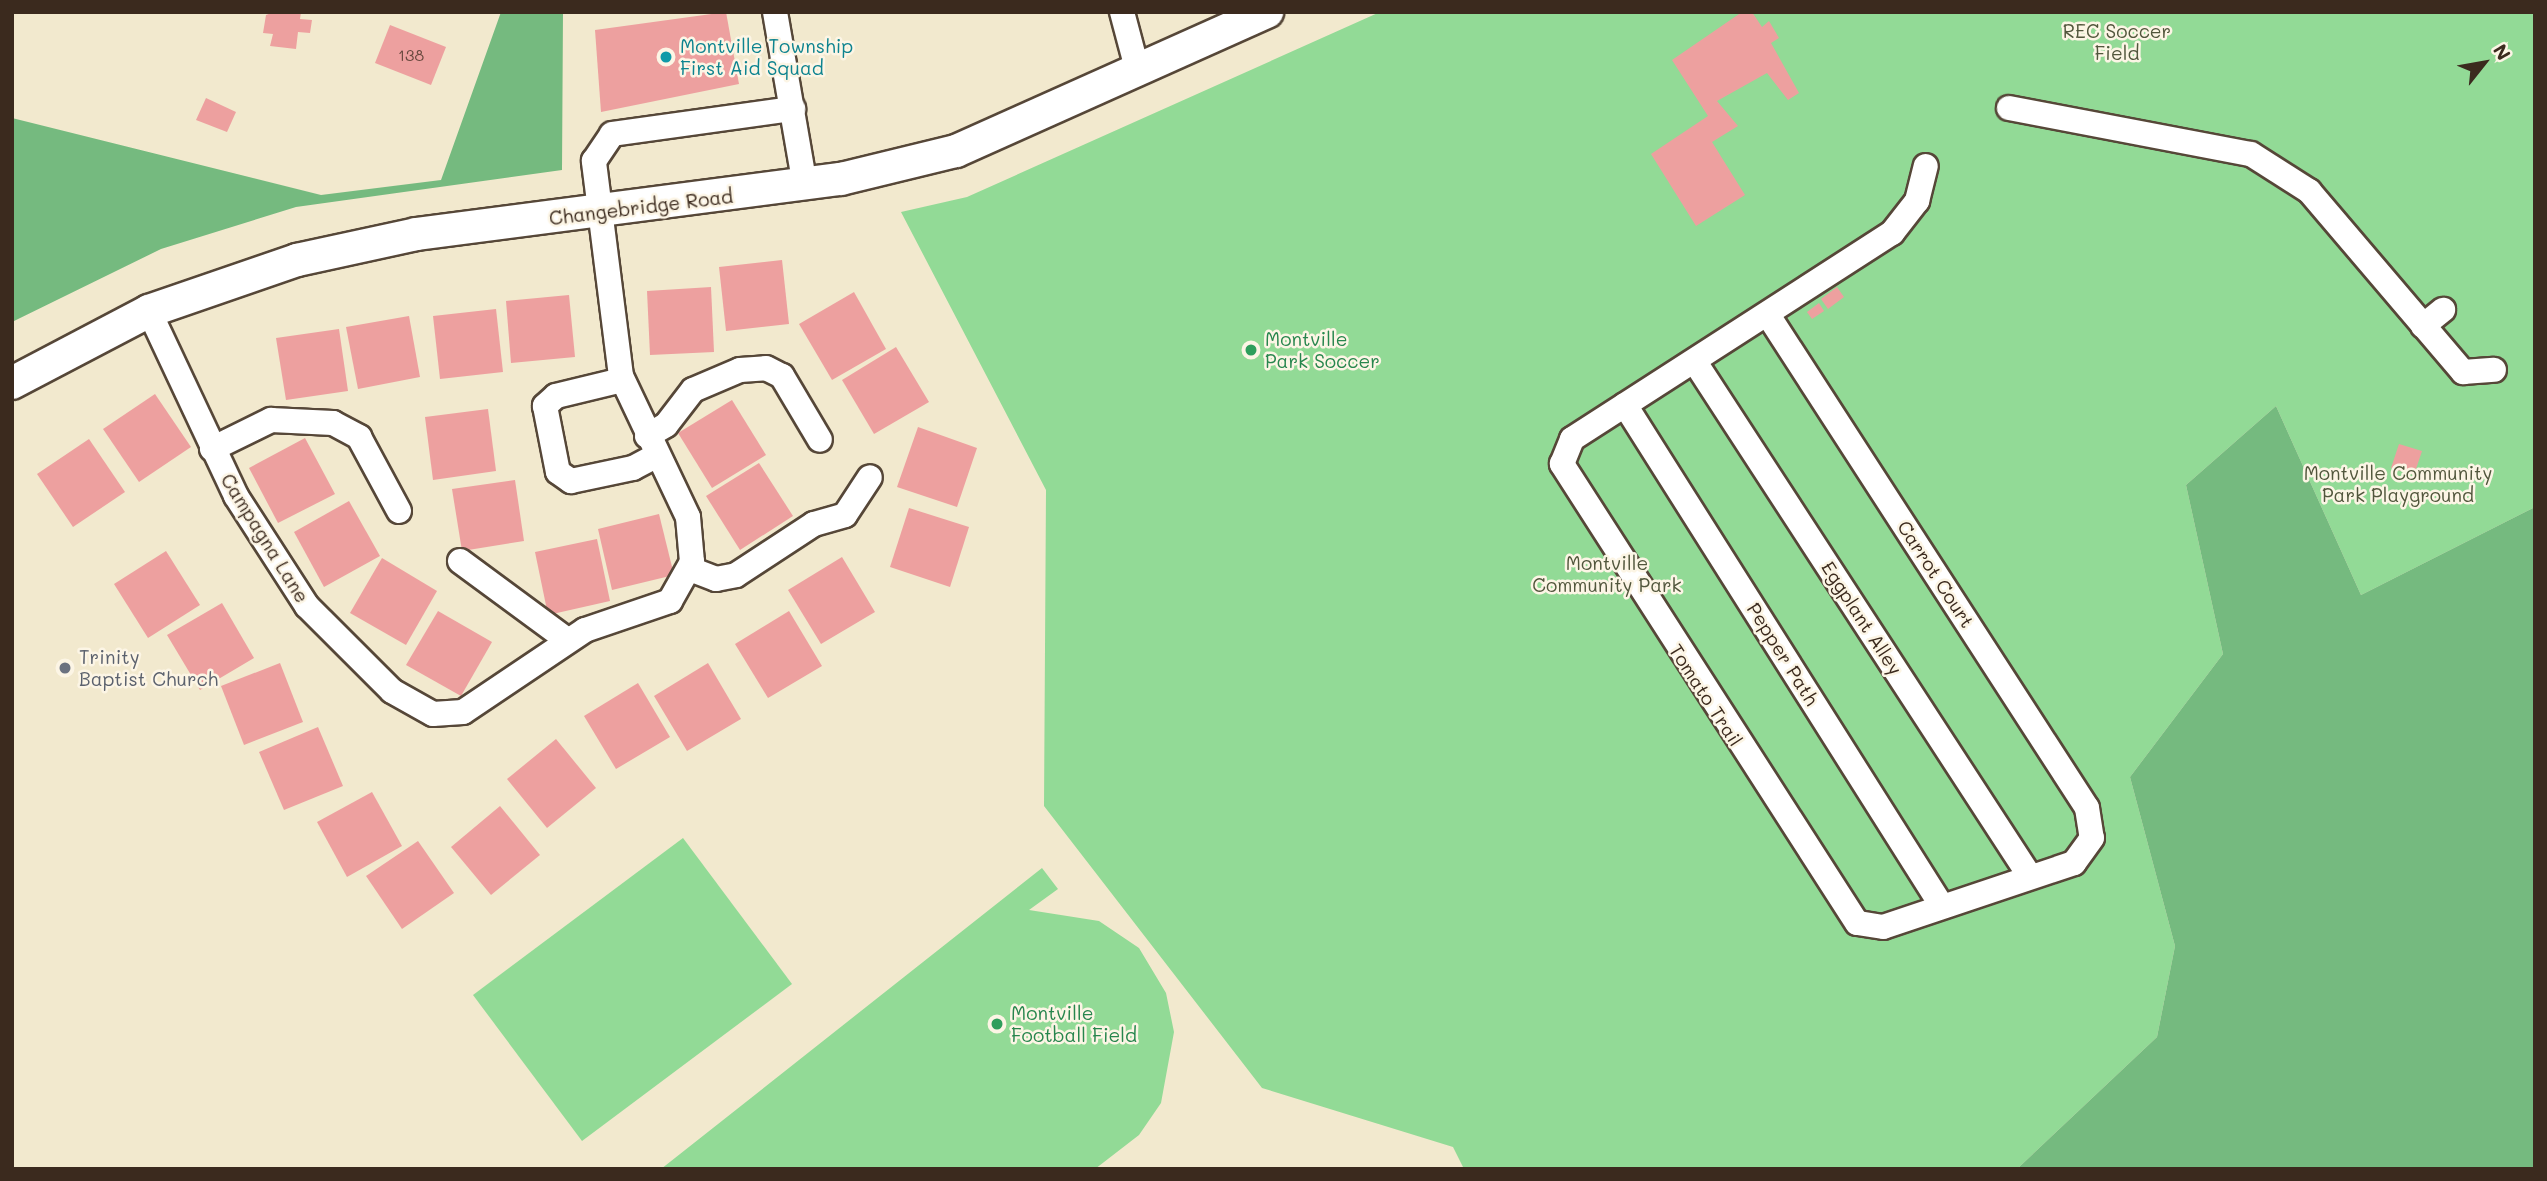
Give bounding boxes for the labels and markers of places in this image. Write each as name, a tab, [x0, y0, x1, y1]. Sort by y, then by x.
place label: Montville Township First Aid Squad	[680, 35, 853, 79]
marker: Montville Township First Aid Squad	[658, 49, 674, 65]
place label: Montville Park Soccer	[1265, 328, 1380, 372]
marker: Montville Park Soccer	[1243, 342, 1259, 358]
place label: Trinity Baptist Church	[79, 646, 218, 690]
marker: Trinity Baptist Church	[57, 660, 73, 676]
place label: Montville Football Field	[1011, 1002, 1137, 1046]
marker: Montville Football Field	[989, 1016, 1005, 1032]

